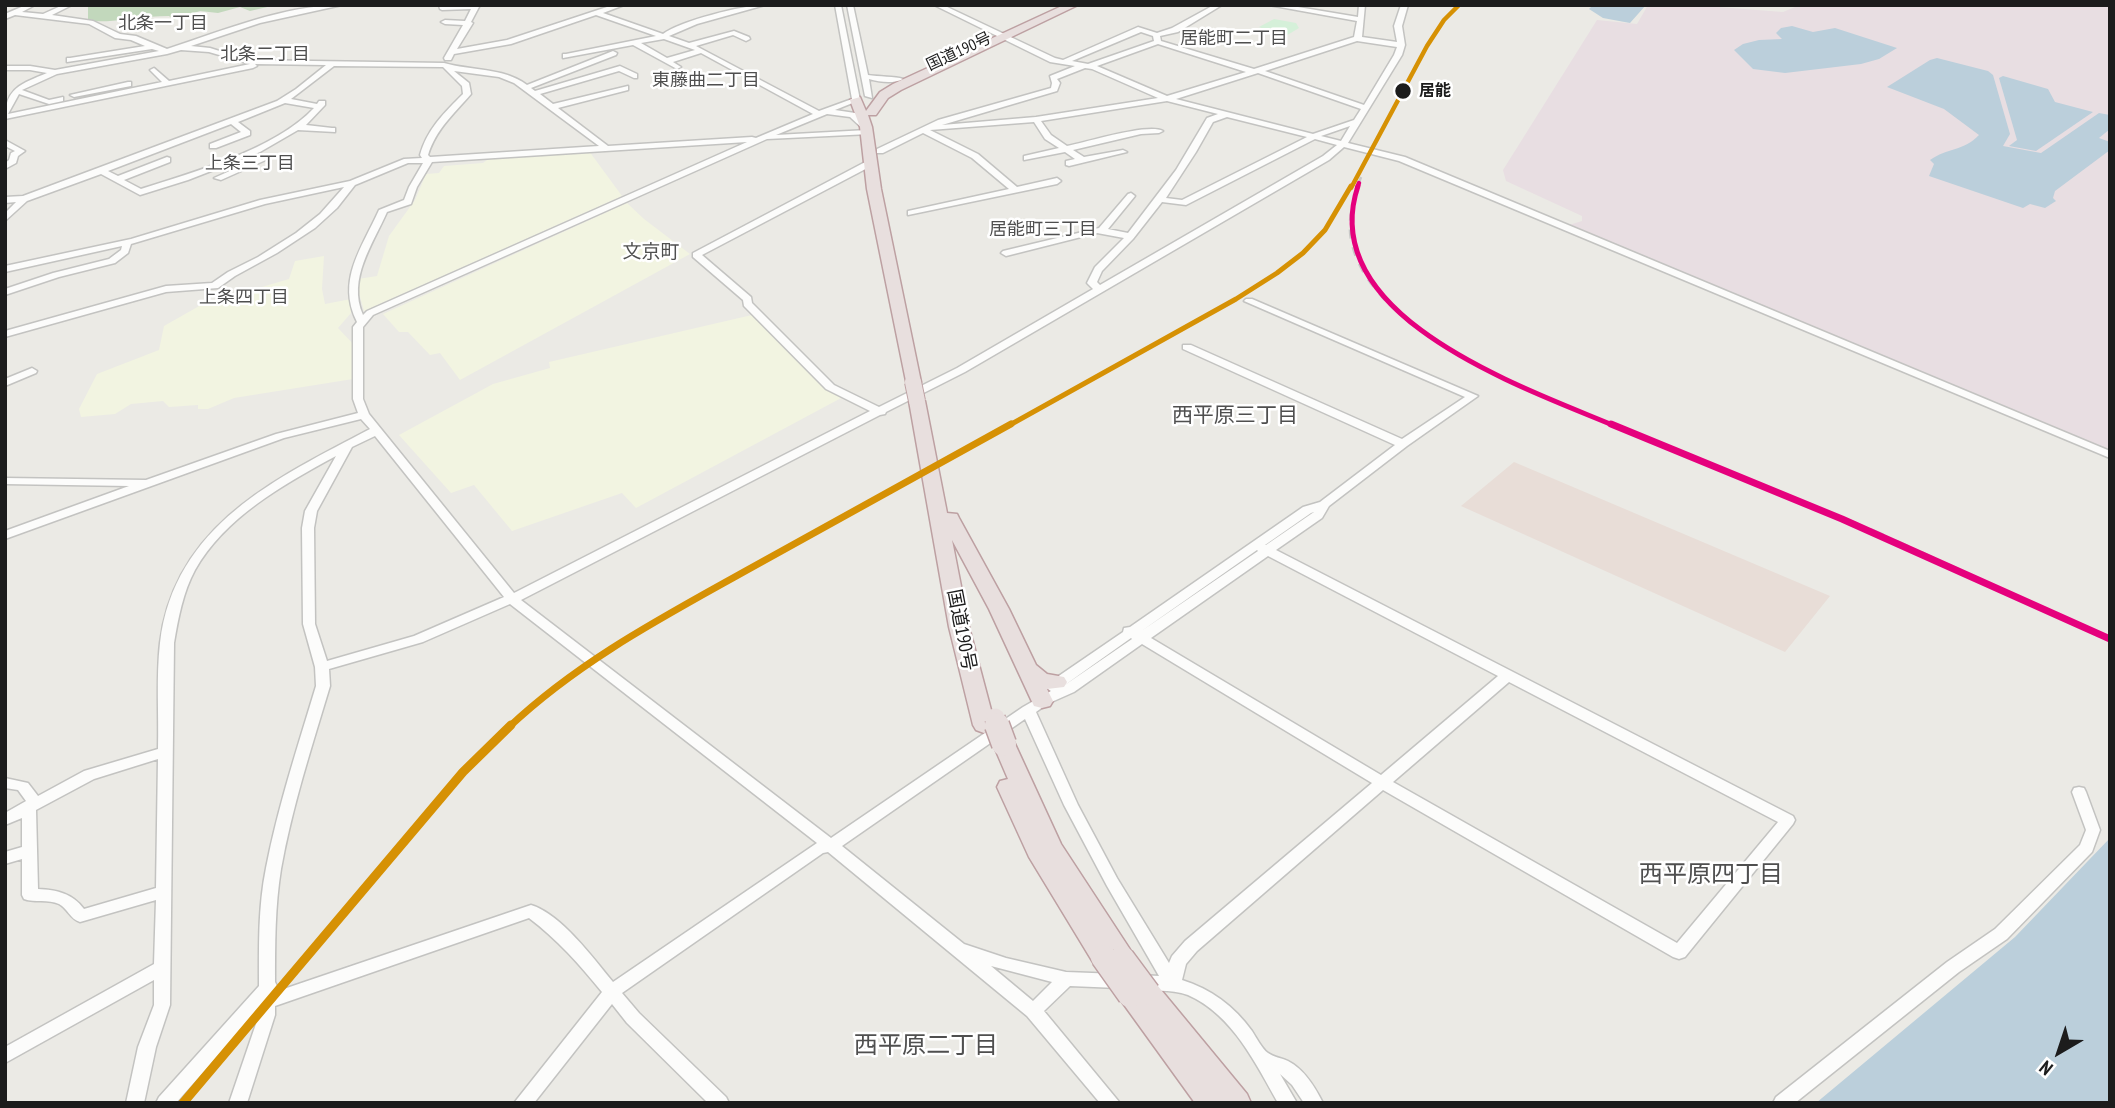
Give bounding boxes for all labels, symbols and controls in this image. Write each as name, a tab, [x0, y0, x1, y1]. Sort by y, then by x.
district label: 北条一丁目	[118, 13, 208, 35]
district label: 居能町二丁目	[1180, 28, 1288, 50]
street label: 国道190号	[923, 29, 995, 75]
district label: 北条二丁目	[220, 44, 310, 66]
district label: 東藤曲二丁目	[652, 70, 760, 92]
marker: 居能	[1393, 81, 1413, 101]
place label: 居能	[1419, 81, 1451, 101]
district label: 上条三丁目	[205, 153, 295, 175]
district label: 居能町三丁目	[989, 219, 1097, 241]
district label: 文京町	[623, 242, 679, 264]
district label: 上条四丁目	[199, 287, 289, 309]
district label: 西平原三丁目	[1172, 403, 1298, 429]
street label: 国道190号	[942, 587, 980, 673]
district label: 西平原四丁目	[1639, 861, 1783, 889]
north arrow	[2024, 1017, 2094, 1087]
district label: 西平原二丁目	[854, 1032, 998, 1060]
text: N	[2034, 1056, 2057, 1081]

